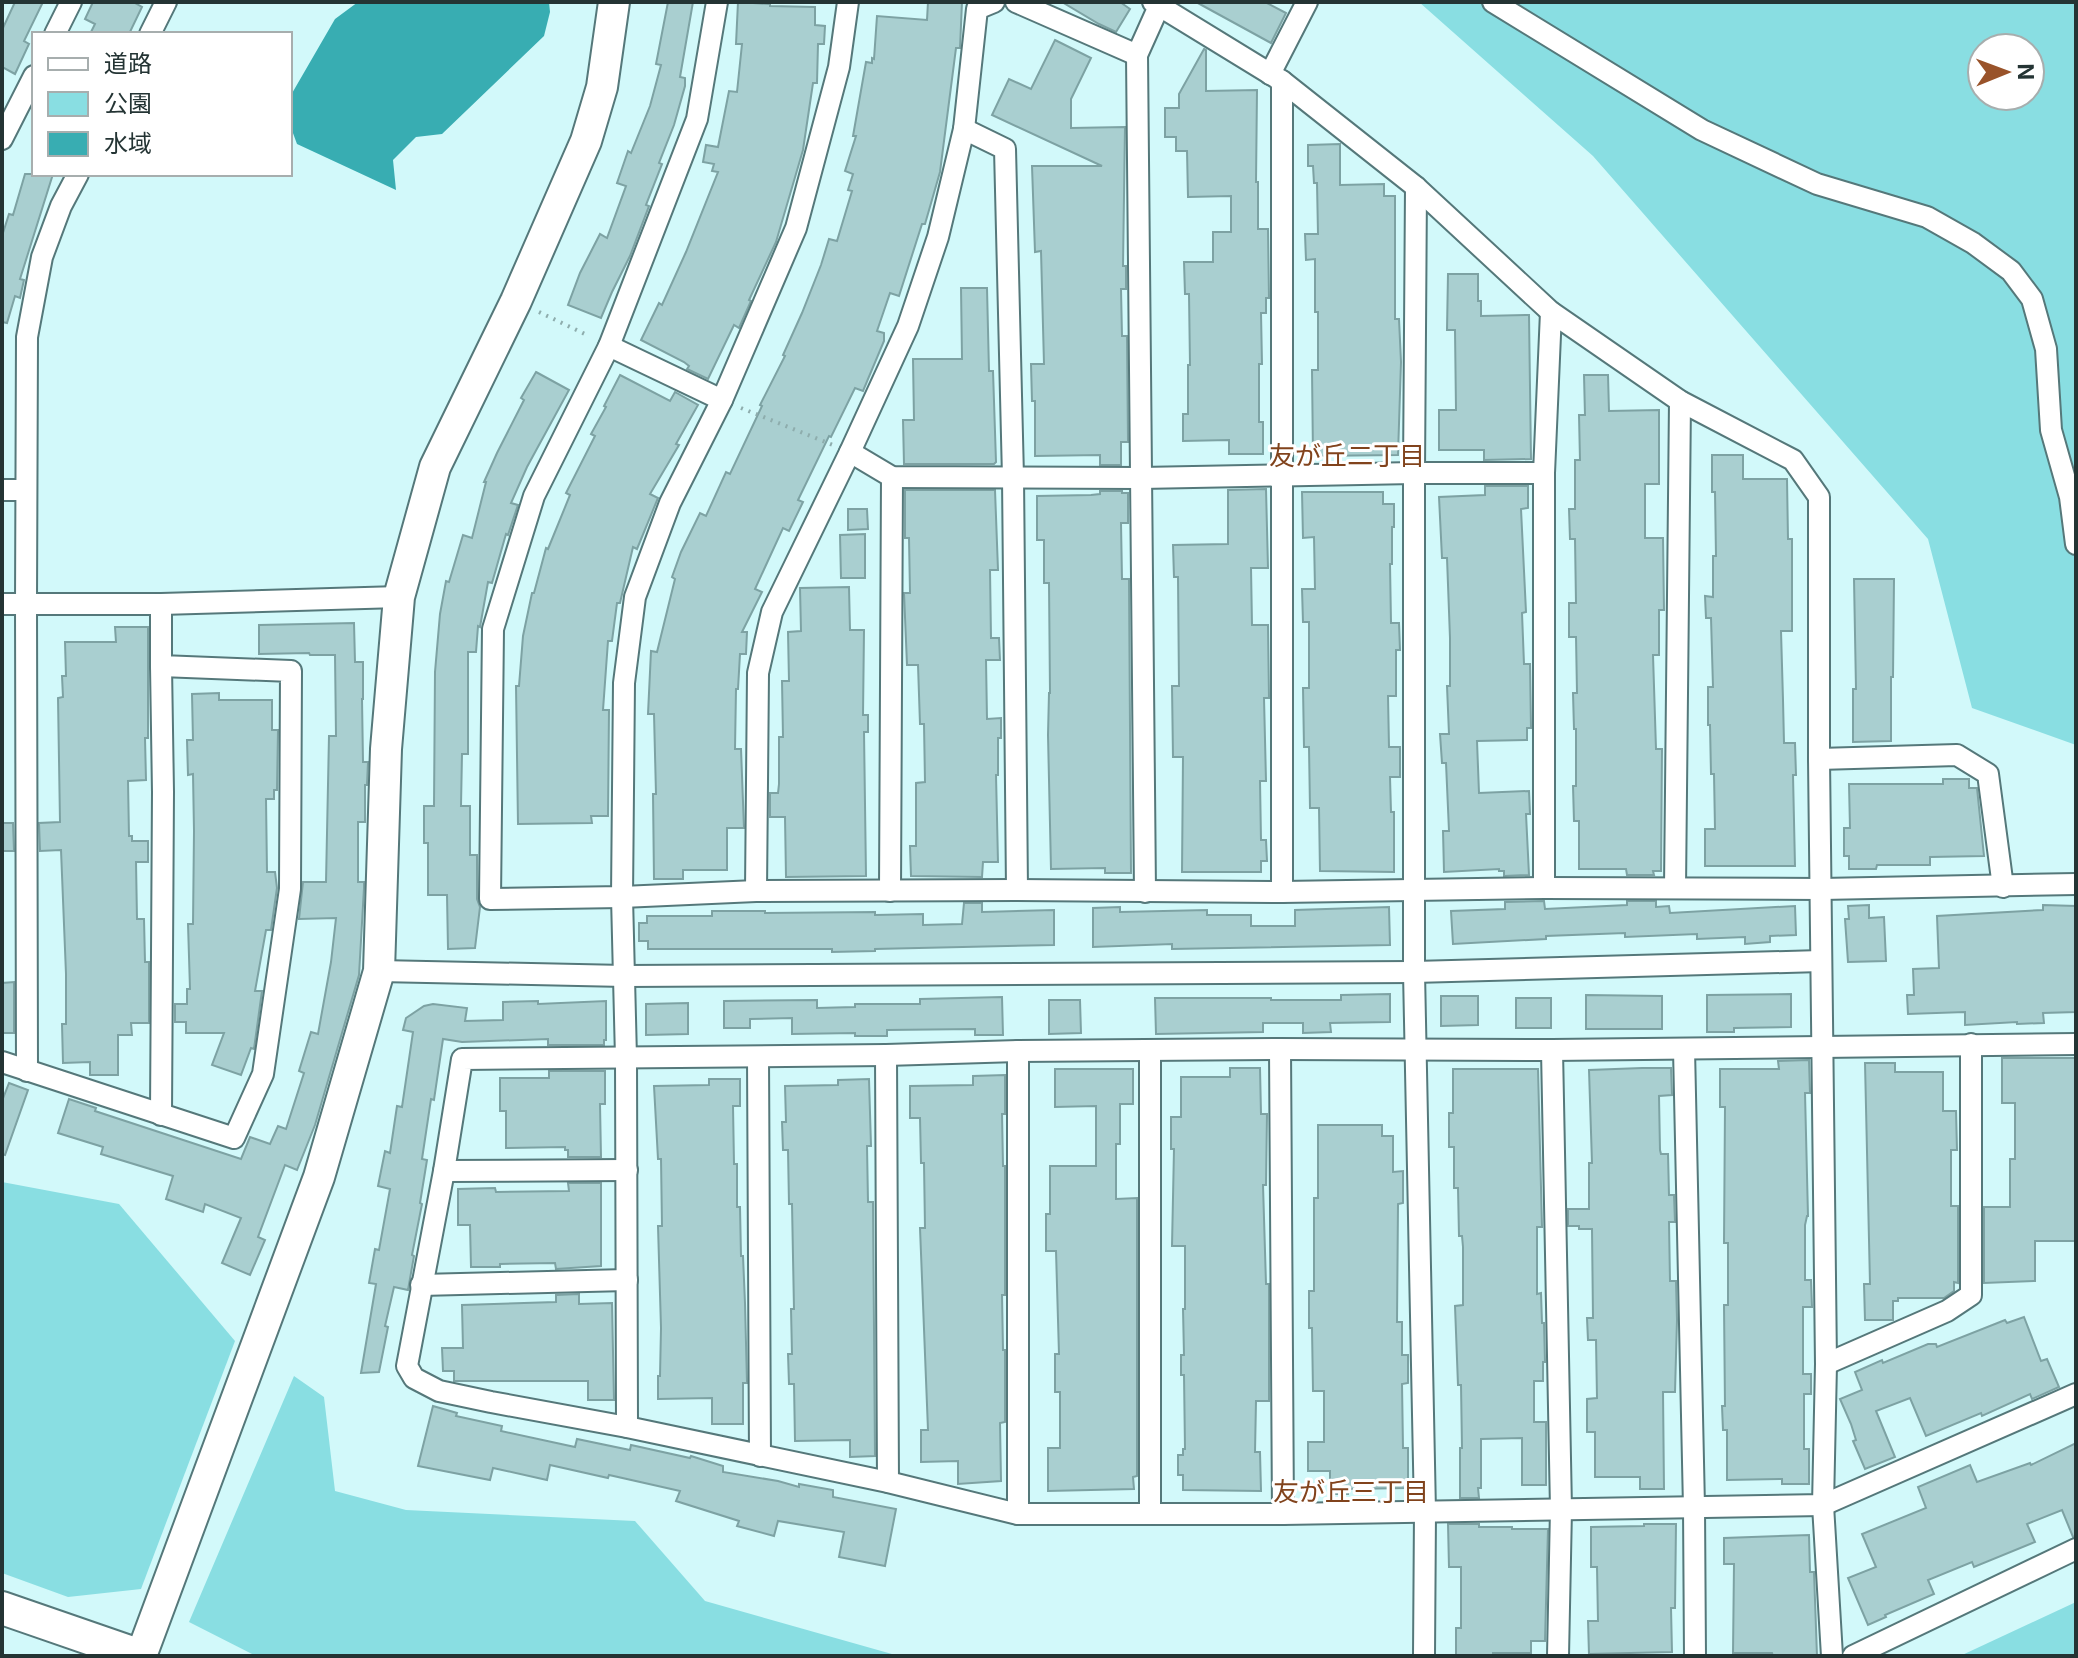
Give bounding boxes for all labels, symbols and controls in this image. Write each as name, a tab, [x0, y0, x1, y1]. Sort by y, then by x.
legend	[32, 32, 292, 176]
north arrow	[1966, 32, 2046, 112]
text: 道路	[104, 49, 152, 78]
text: N	[2013, 63, 2039, 80]
text: 公園	[104, 89, 152, 118]
text: 水域	[104, 129, 152, 158]
district label: 友が丘二丁目	[1269, 440, 1425, 471]
district label: 友が丘三丁目	[1273, 1476, 1429, 1507]

